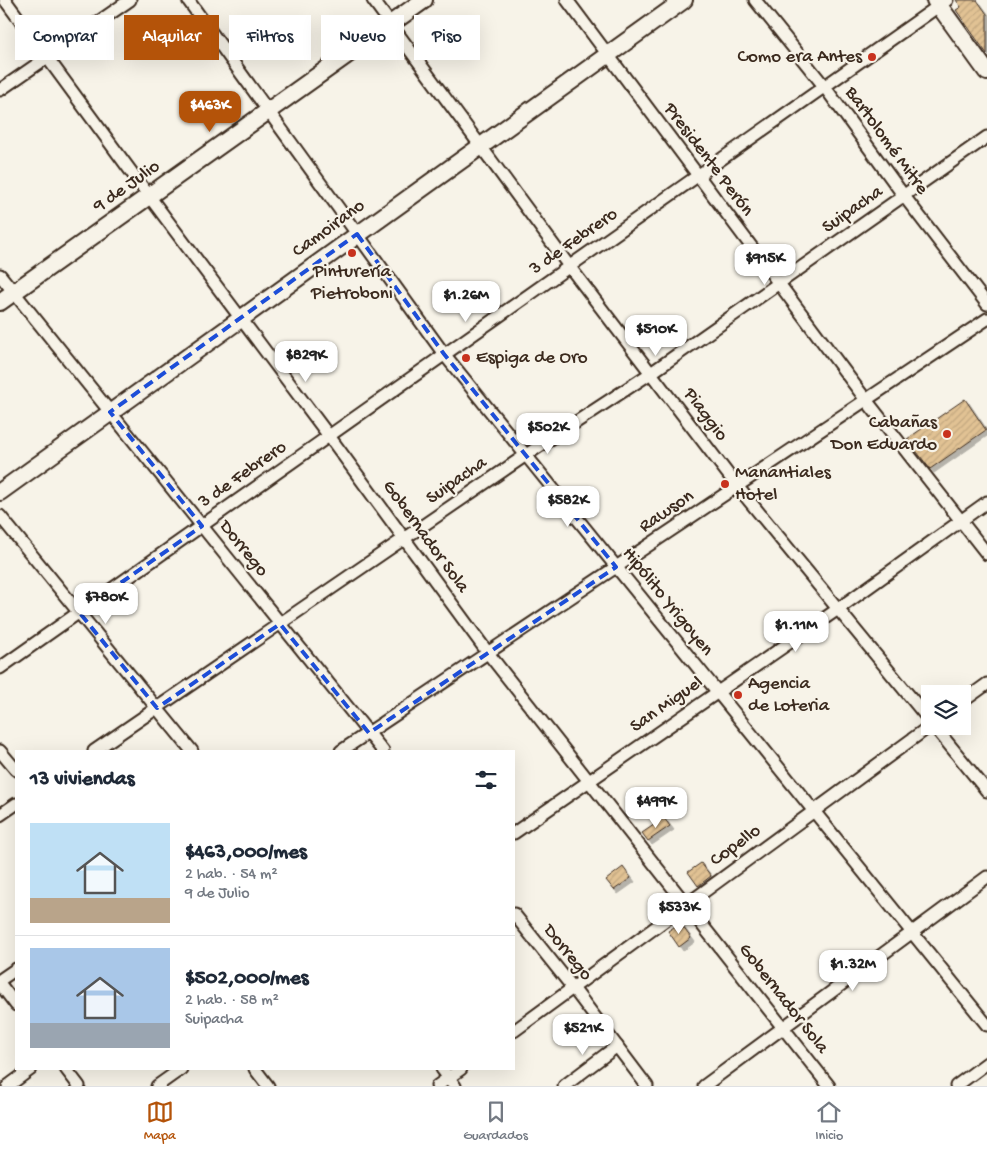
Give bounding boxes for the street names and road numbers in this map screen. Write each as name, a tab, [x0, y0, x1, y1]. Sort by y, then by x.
street label: Bartolomé Mitre	[838, 82, 933, 200]
street label: Presidente Perón	[657, 98, 758, 221]
street label: 9 de Julio	[88, 156, 165, 219]
street label: Suipacha	[818, 180, 889, 239]
street label: Camoirano	[288, 195, 370, 263]
street label: 3 de Febrero	[525, 203, 623, 281]
street label: Piaggio	[677, 383, 733, 446]
street label: 3 de Febrero	[194, 436, 292, 514]
street label: Suipacha	[422, 451, 493, 510]
street label: Gobernador Sola	[376, 476, 474, 599]
street label: Rawson	[635, 485, 699, 539]
street label: Dorrego	[212, 514, 273, 582]
street label: Hipólito Yrigoyen	[616, 543, 718, 661]
street label: San Miguel	[626, 672, 708, 738]
street label: Copello	[706, 820, 766, 872]
street label: Dorrego	[536, 918, 597, 986]
street label: Gobernador Sola	[733, 939, 834, 1060]

